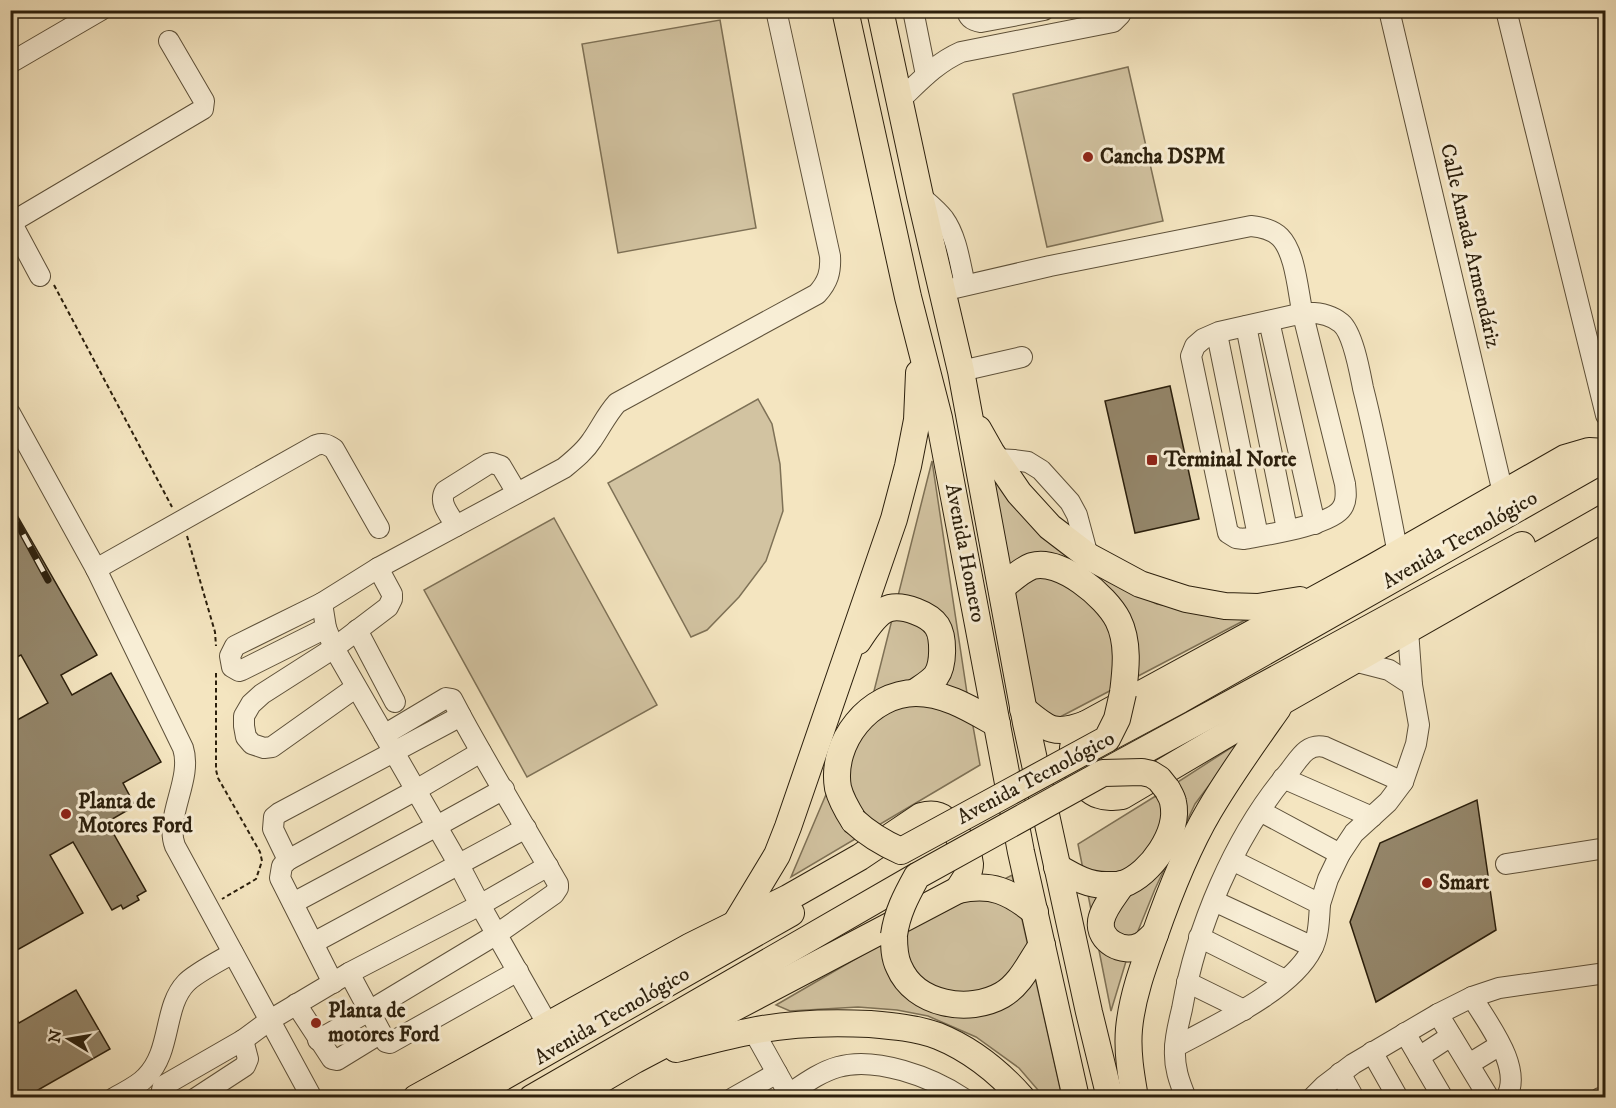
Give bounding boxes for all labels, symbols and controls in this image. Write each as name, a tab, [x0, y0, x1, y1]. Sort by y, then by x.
street label: Calle Amada Armendáriz	[1434, 141, 1506, 351]
place label: Cancha DSPM	[1100, 144, 1225, 170]
marker: Cancha DSPM	[1081, 150, 1095, 164]
place label: Terminal Norte	[1163, 447, 1297, 473]
marker: Terminal Norte	[1145, 453, 1159, 467]
street label: Avenida Homero	[939, 481, 991, 625]
street label: Avenida Tecnológico	[1378, 485, 1542, 595]
street label: Avenida Tecnológico	[953, 725, 1119, 831]
place label: Planta de Motores Ford	[78, 789, 193, 839]
marker: Planta de Motores Ford	[59, 807, 73, 821]
place label: Smart	[1439, 870, 1490, 896]
marker: Smart	[1420, 876, 1434, 890]
street label: Avenida Tecnológico	[530, 961, 694, 1071]
place label: Planta de motores Ford	[328, 998, 440, 1048]
north arrow	[39, 1009, 99, 1069]
marker: Planta de motores Ford	[309, 1016, 323, 1030]
text: N	[44, 1028, 66, 1045]

